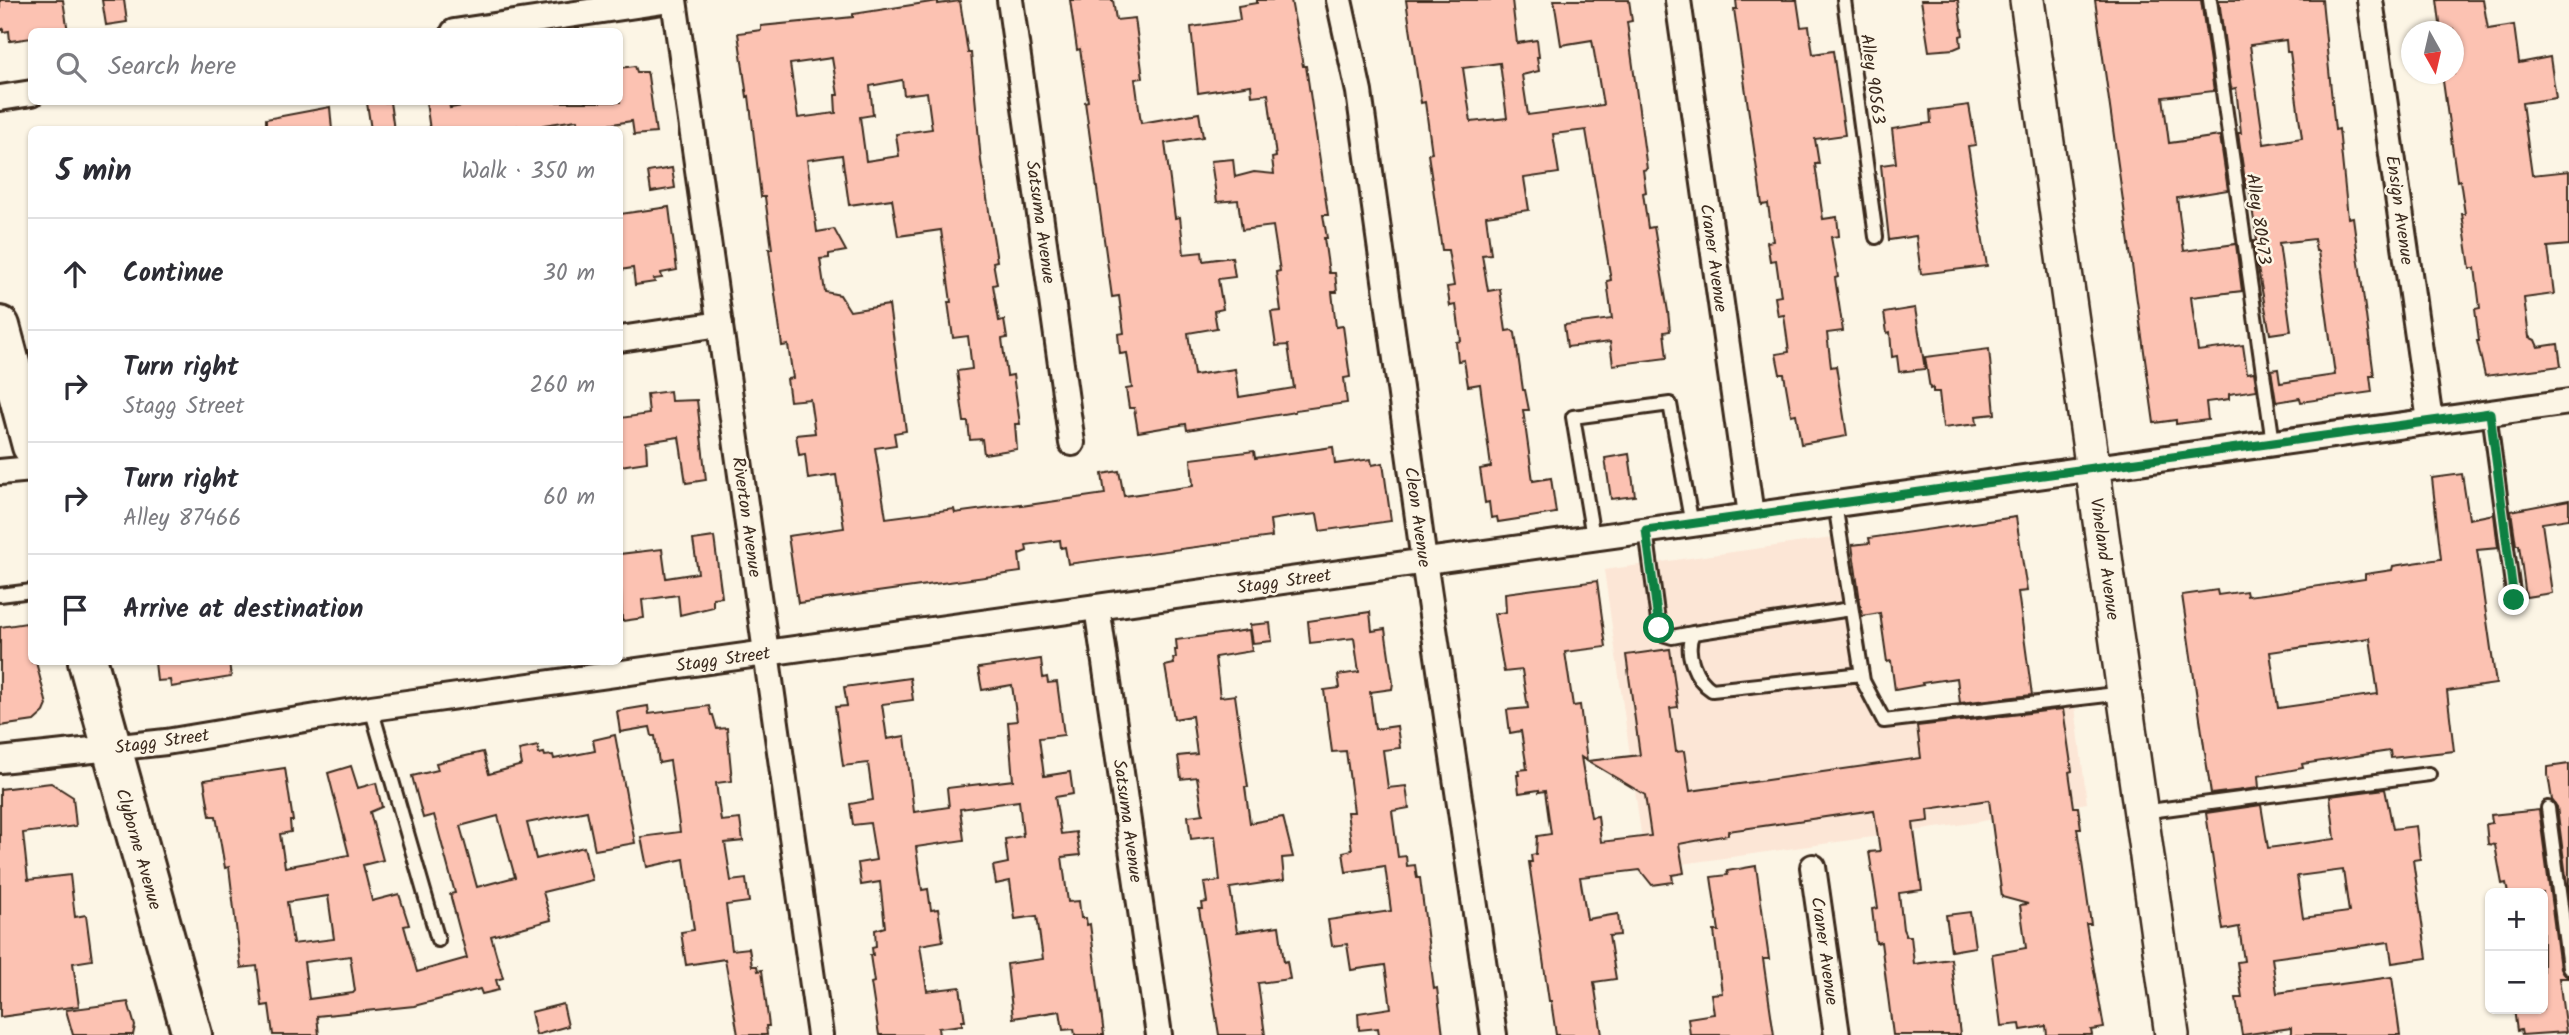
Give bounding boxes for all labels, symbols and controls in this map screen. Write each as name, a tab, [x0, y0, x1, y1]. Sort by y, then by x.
north arrow	[2401, 21, 2464, 84]
search box	[28, 28, 623, 105]
street label: Alley 90563	[1851, 32, 1892, 126]
text: Search here	[108, 46, 236, 88]
icon: search	[52, 48, 90, 86]
text: 5 min	[56, 148, 132, 196]
text: Walk · 350 m	[461, 154, 595, 190]
street label: Ensign Avenue	[2376, 154, 2421, 267]
street label: Satsuma Avenue	[1017, 159, 1063, 286]
street label: Alley 80473	[2237, 172, 2278, 267]
street label: Craner Avenue	[1691, 202, 1734, 314]
text: Continue	[123, 253, 224, 295]
icon: ahead	[56, 255, 94, 293]
text: 30 m	[543, 256, 595, 292]
text: Turn right	[123, 347, 239, 389]
icon: right	[56, 367, 94, 405]
text: 260 m	[530, 368, 595, 404]
text: Stagg Street	[123, 389, 244, 425]
street label: Riverton Avenue	[723, 455, 768, 579]
text: Turn right	[123, 459, 239, 501]
street label: Cleon Avenue	[1395, 465, 1438, 569]
icon: right	[56, 479, 94, 517]
text: 60 m	[543, 480, 595, 516]
street label: Vineland Avenue	[2081, 496, 2126, 622]
text: Alley 87466	[123, 501, 241, 537]
street label: Stagg Street	[1235, 561, 1334, 603]
route end	[2498, 584, 2529, 615]
text: Arrive at destination	[123, 589, 363, 631]
icon: arrive	[56, 591, 94, 629]
route start	[1643, 612, 1674, 643]
street label: Stagg Street	[674, 639, 773, 681]
street label: Stagg Street	[113, 721, 212, 763]
street label: Satsuma Avenue	[1104, 758, 1150, 885]
street label: Clyborne Avenue	[106, 785, 169, 914]
map controls	[2485, 888, 2548, 1014]
button: +	[2485, 888, 2548, 951]
street label: Craner Avenue	[1802, 895, 1845, 1007]
button: −	[2485, 951, 2548, 1014]

